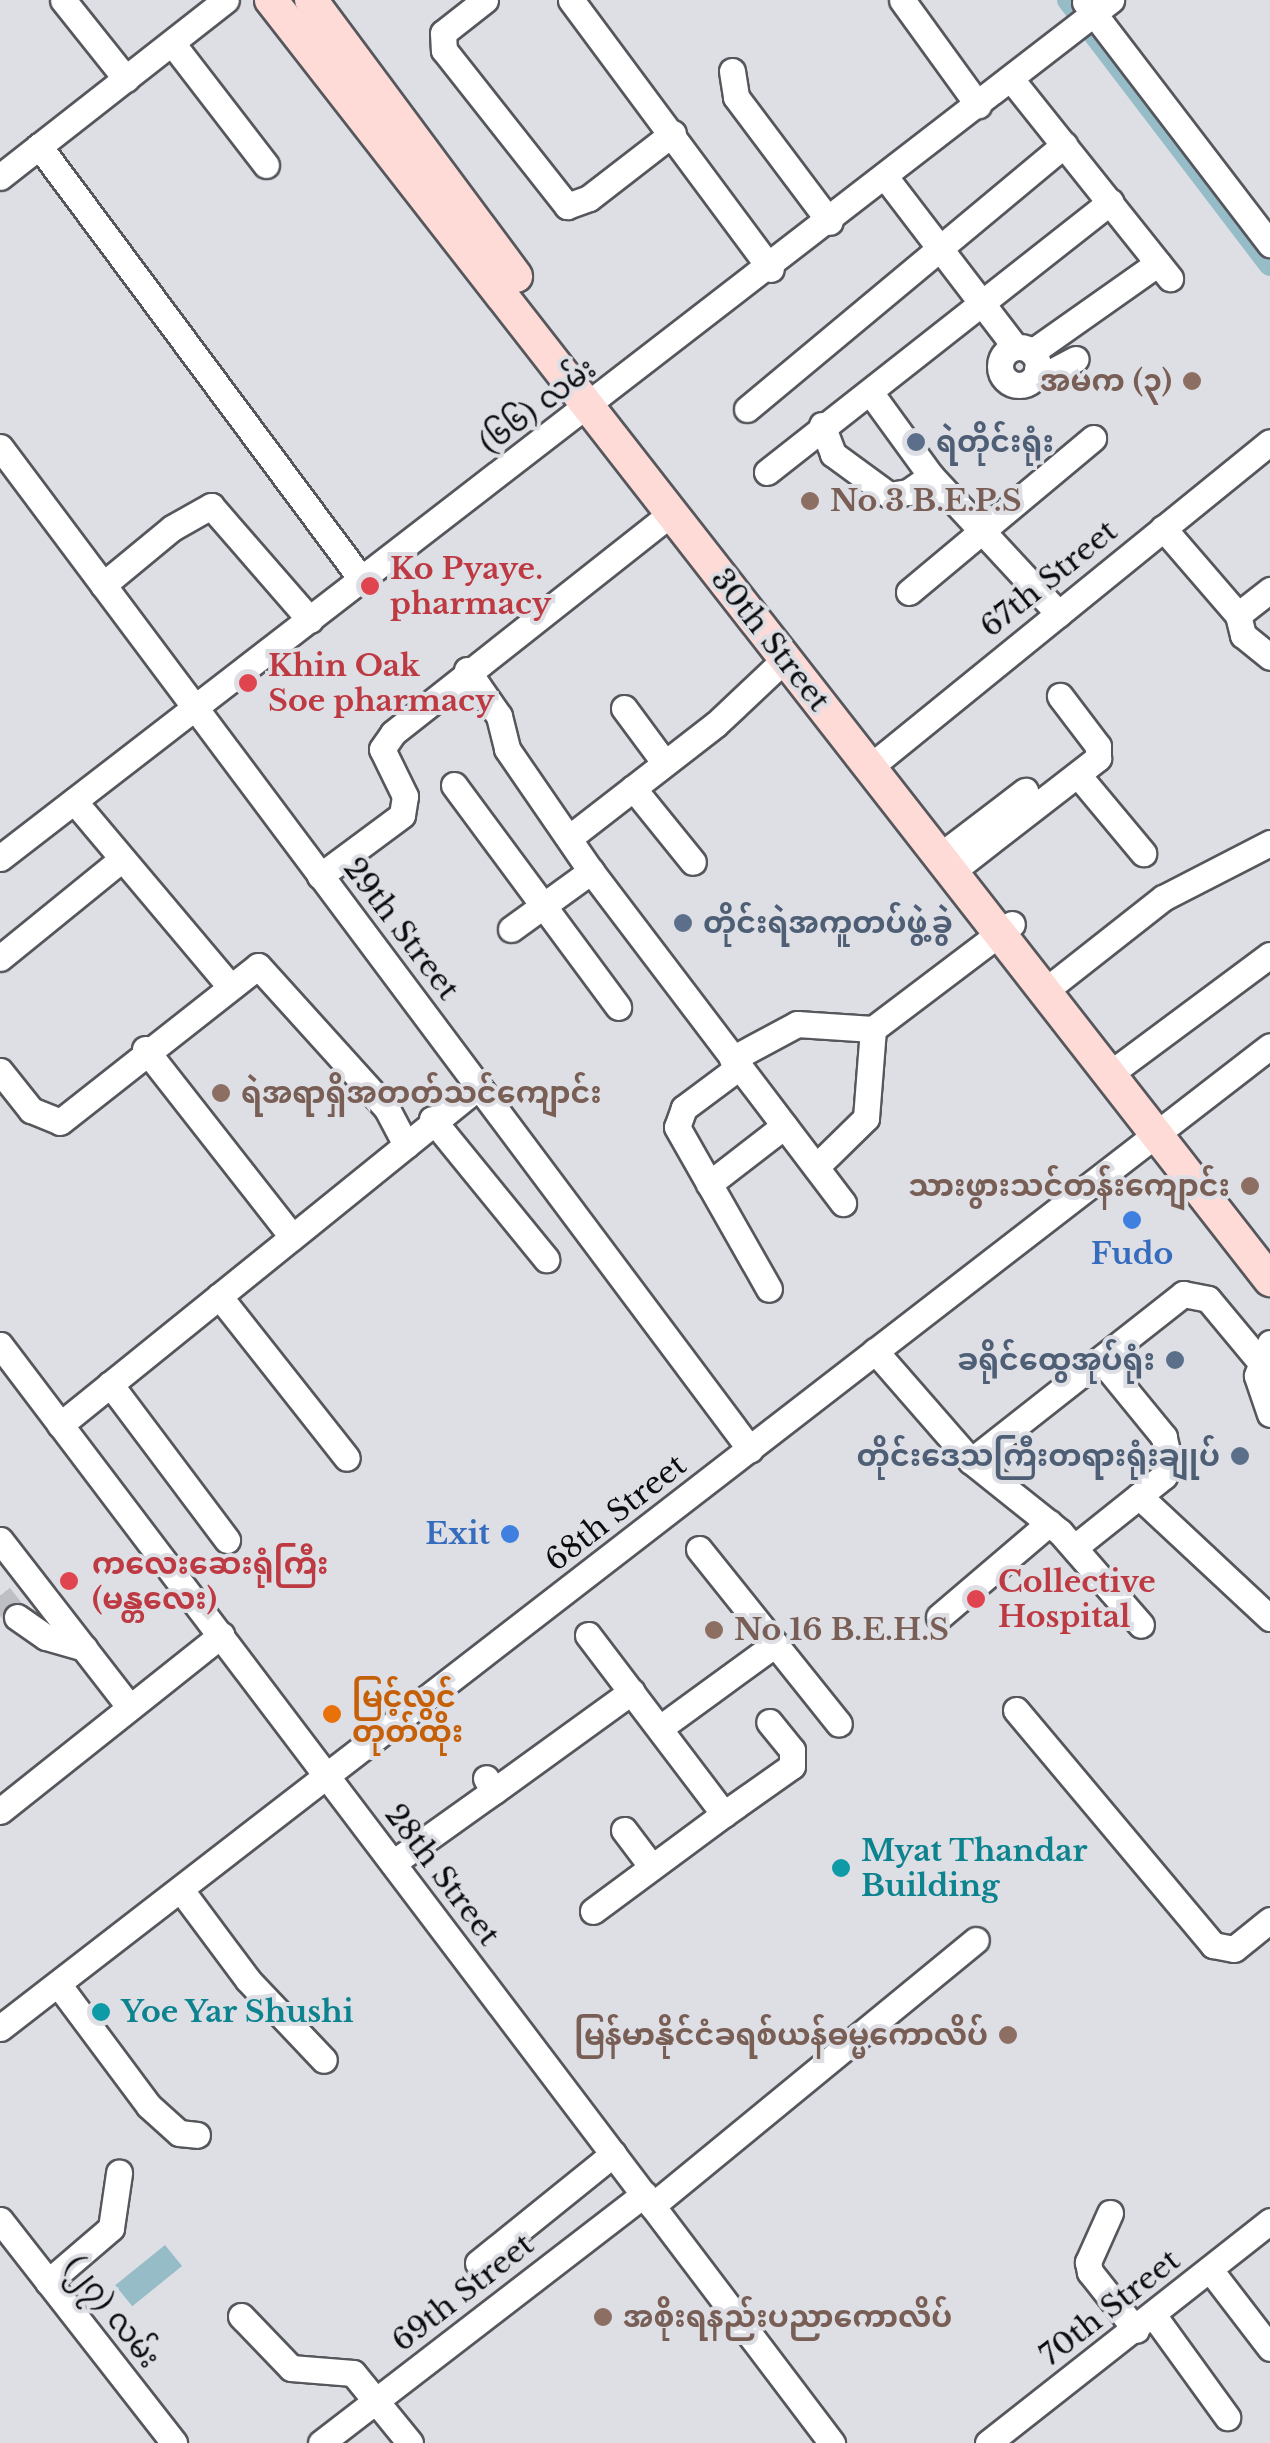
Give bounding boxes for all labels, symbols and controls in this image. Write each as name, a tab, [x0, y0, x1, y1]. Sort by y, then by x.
street label: (၆၆) လမ်း	[473, 351, 603, 461]
place label: အမက (၃)	[1040, 363, 1172, 399]
marker: အမက (၃)	[1181, 370, 1203, 392]
place label: ရဲတိုင်းရုံး	[936, 424, 1054, 460]
marker: ရဲတိုင်းရုံး	[905, 431, 927, 453]
place label: No 3 B.E.P.S	[830, 483, 1022, 519]
marker: No 3 B.E.P.S	[799, 490, 821, 512]
street label: 67th Street	[973, 513, 1125, 645]
place label: Ko Pyaye. pharmacy	[390, 551, 551, 622]
street label: 30th Street	[703, 562, 837, 718]
marker: Ko Pyaye. pharmacy	[359, 575, 381, 597]
place label: Khin Oak Soe pharmacy	[268, 648, 494, 718]
marker: Khin Oak Soe pharmacy	[237, 672, 259, 694]
street label: 29th Street	[336, 851, 466, 1007]
place label: တိုင်းရဲအကူတပ်ဖွဲ့ခွဲ	[703, 905, 953, 941]
marker: တိုင်းရဲအကူတပ်ဖွဲ့ခွဲ	[672, 912, 694, 934]
place label: ရဲအရာရှိအတတ်သင်ကျောင်း	[241, 1075, 602, 1111]
marker: ရဲအရာရှိအတတ်သင်ကျောင်း	[210, 1082, 232, 1104]
place label: သားဖွားသင်တန်းကျောင်း	[908, 1168, 1230, 1204]
marker: သားဖွားသင်တန်းကျောင်း	[1239, 1175, 1261, 1197]
marker: Fudo	[1121, 1209, 1143, 1231]
place label: Fudo	[1091, 1236, 1173, 1272]
place label: ခရိုင်ထွေအုပ်ရုံး	[957, 1342, 1155, 1378]
marker: ခရိုင်ထွေအုပ်ရုံး	[1164, 1349, 1186, 1371]
place label: တိုင်းဒေသကြီးတရားရုံးချုပ်	[857, 1438, 1220, 1474]
marker: တိုင်းဒေသကြီးတရားရုံးချုပ်	[1229, 1445, 1251, 1467]
street label: 68th Street	[539, 1447, 693, 1579]
place label: Exit	[425, 1516, 490, 1552]
marker: Exit	[499, 1523, 521, 1545]
place label: ကလေးဆေးရုံကြီး (မန္တလေး)	[92, 1546, 329, 1616]
place label: Collective Hospital	[998, 1564, 1156, 1634]
marker: ကလေးဆေးရုံကြီး (မန္တလေး)	[56, 1568, 82, 1594]
marker: Collective Hospital	[963, 1586, 989, 1612]
place label: No 16 B.E.H.S	[734, 1612, 949, 1648]
marker: No 16 B.E.H.S	[703, 1619, 725, 1641]
place label: မြင့်လွင် တုတ်ထိုး	[352, 1679, 463, 1750]
marker: မြင့်လွင် တုတ်ထိုး	[321, 1703, 343, 1725]
street label: 28th Street	[377, 1797, 507, 1953]
place label: Myat Thandar Building	[861, 1833, 1088, 1904]
marker: Myat Thandar Building	[830, 1857, 852, 1879]
place label: Yoe Yar Shushi	[121, 1994, 355, 2030]
marker: Yoe Yar Shushi	[90, 2001, 112, 2023]
place label: မြန်မာနိုင်ငံခရစ်ယန်ဓမ္မကောလိပ်	[574, 2017, 988, 2053]
marker: မြန်မာနိုင်ငံခရစ်ယန်ဓမ္မကောလိပ်	[997, 2024, 1019, 2046]
street label: 69th Street	[385, 2227, 541, 2359]
street label: 70th Street	[1033, 2242, 1187, 2374]
street label: (၂၇) လမ်း	[57, 2249, 167, 2375]
place label: အစိုးရနည်းပညာကောလိပ်	[623, 2299, 952, 2335]
marker: အစိုးရနည်းပညာကောလိပ်	[592, 2306, 614, 2328]

